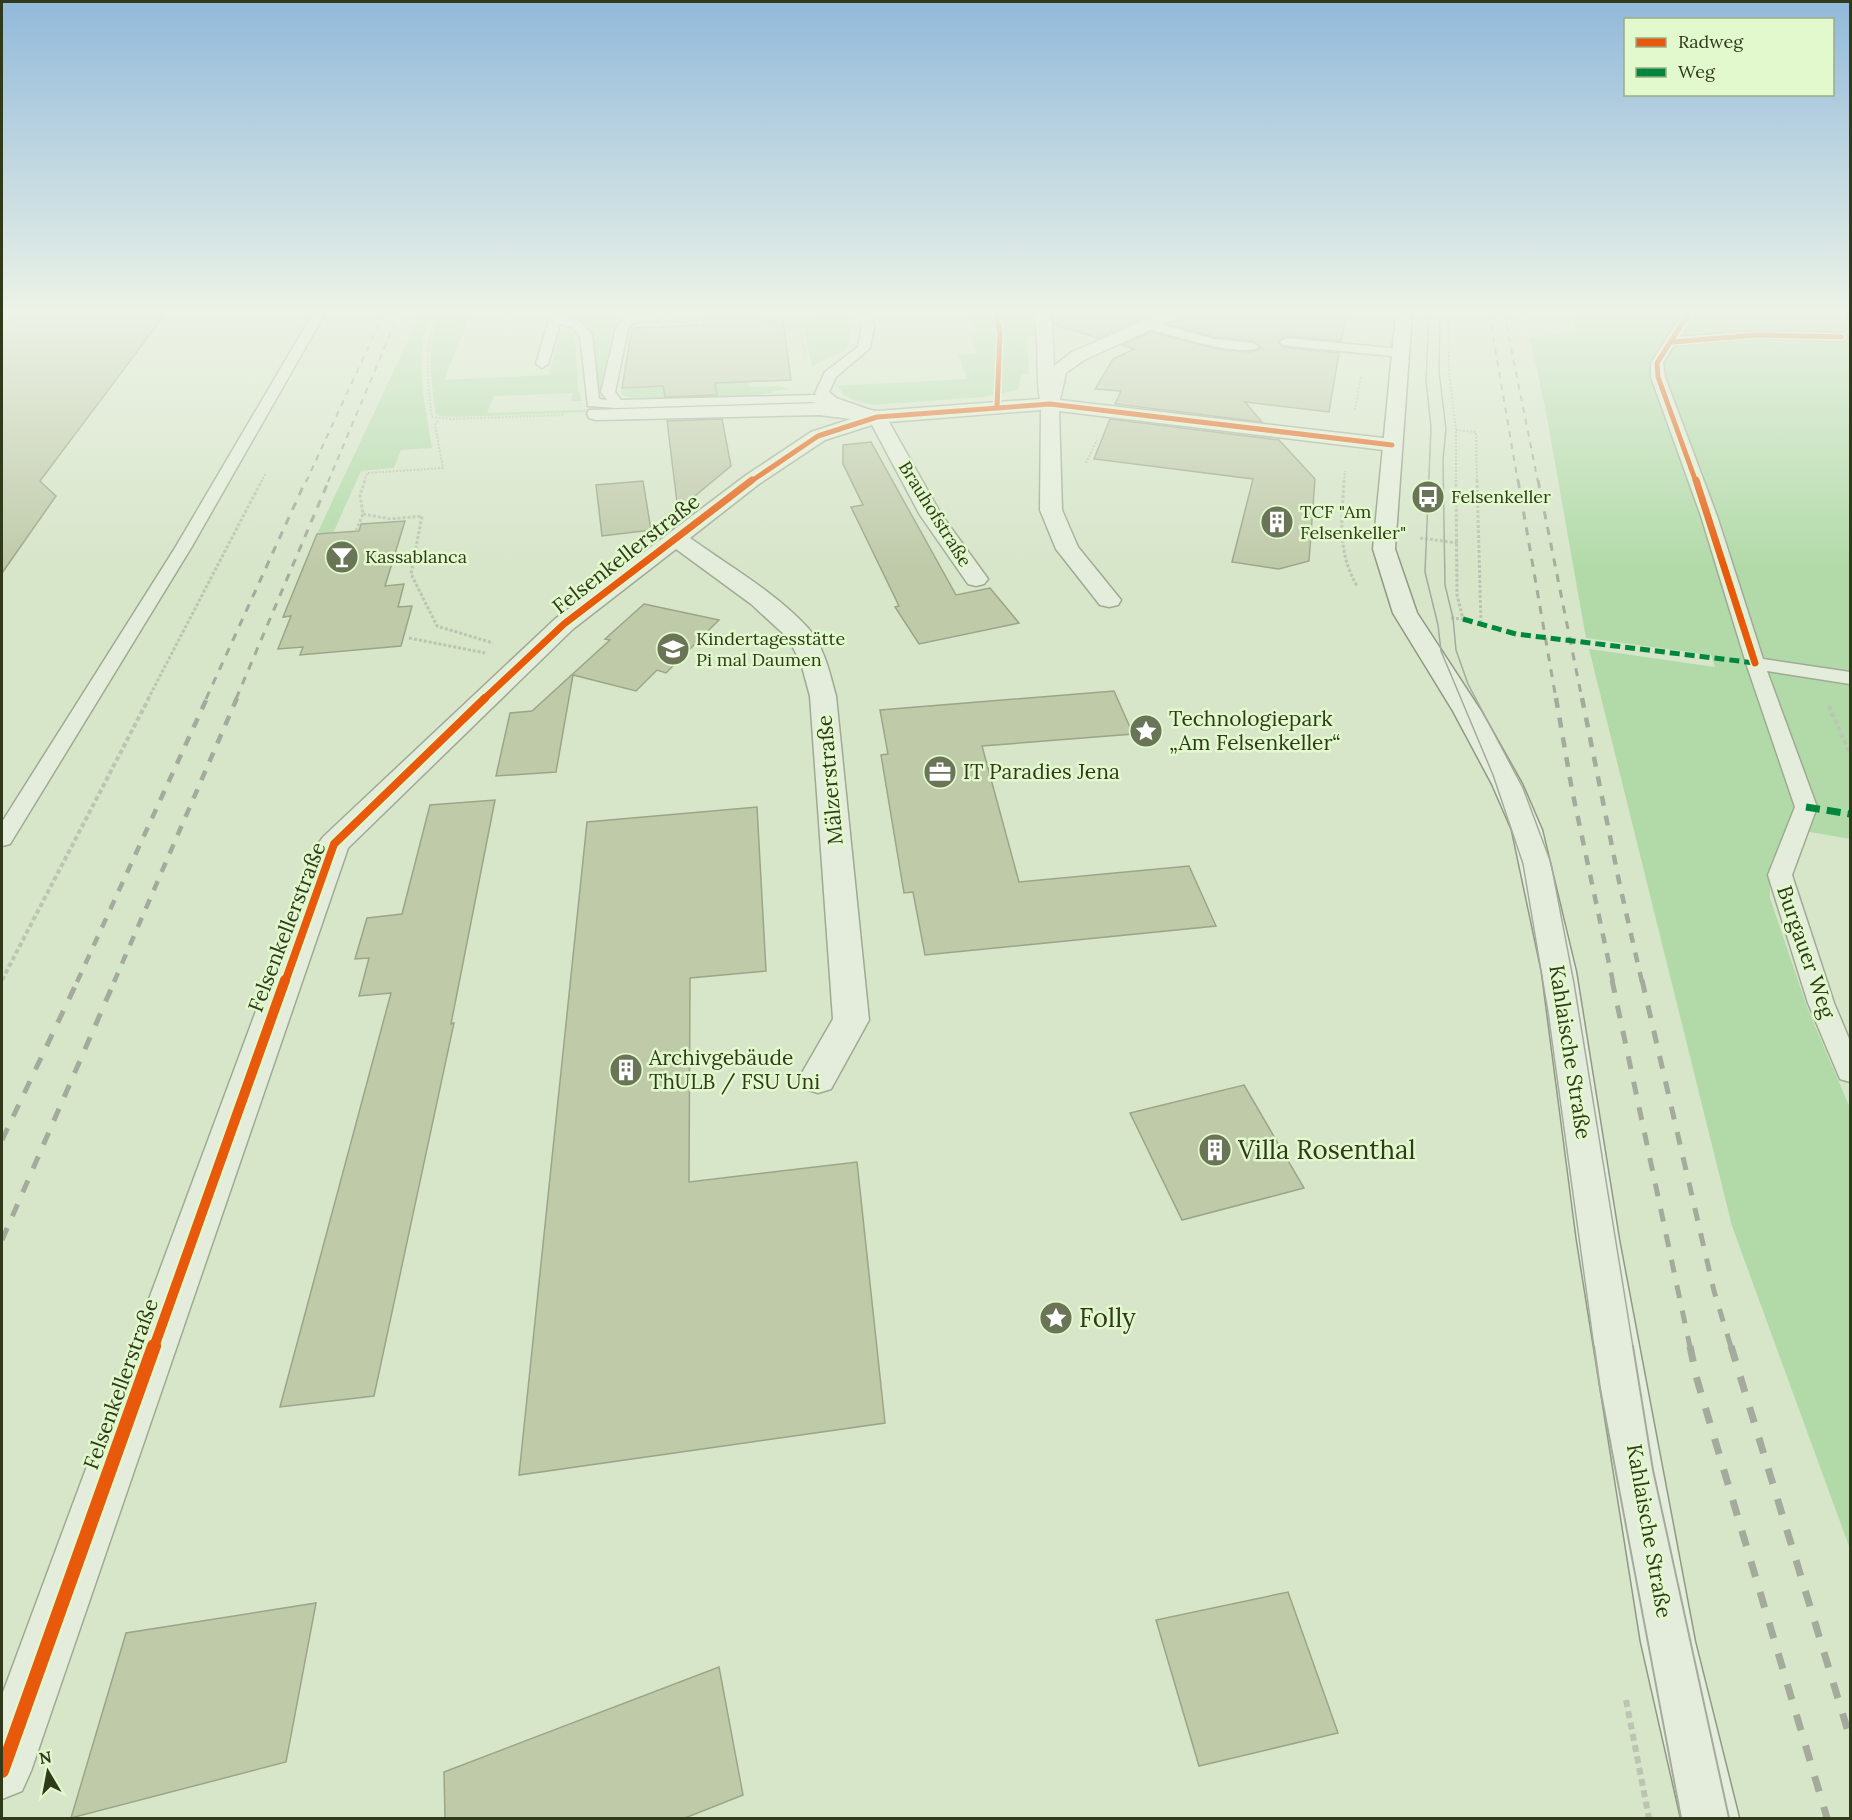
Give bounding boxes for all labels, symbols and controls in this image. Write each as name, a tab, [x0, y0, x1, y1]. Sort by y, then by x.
legend	[1624, 18, 1834, 96]
text: Radweg	[1678, 30, 1744, 53]
text: Weg	[1678, 60, 1716, 83]
street label: Brauhofstraße	[894, 457, 977, 571]
bus stop icon: Felsenkeller	[1410, 479, 1446, 515]
place label: Felsenkeller	[1451, 485, 1551, 508]
street label: Felsenkellerstraße	[547, 488, 705, 620]
place label: TCF "Am Felsenkeller"	[1300, 500, 1406, 544]
building icon: TCF "Am Felsenkeller"	[1259, 504, 1295, 540]
bar icon: Kassablanca	[324, 539, 360, 575]
place label: Kassablanca	[365, 545, 467, 568]
place label: Kindertagesstätte Pi mal Daumen	[696, 627, 845, 671]
school or university icon: Kindertagesstätte Pi mal Daumen	[655, 631, 691, 667]
place label: Technologiepark „Am Felsenkeller“	[1169, 705, 1341, 756]
place icon: Technologiepark „Am Felsenkeller“	[1128, 713, 1164, 749]
street label: Mälzerstraße	[810, 714, 849, 846]
office icon: IT Paradies Jena	[922, 754, 958, 790]
place label: IT Paradies Jena	[963, 758, 1120, 785]
street label: Felsenkellerstraße	[242, 838, 331, 1016]
street label: Burgauer Weg	[1771, 882, 1842, 1022]
street label: Kahlaische Straße	[1543, 963, 1598, 1141]
place label: Archivgebäude ThULB / FSU Uni	[648, 1044, 820, 1095]
building icon: Archivgebäude ThULB / FSU Uni	[608, 1052, 644, 1088]
building icon: Villa Rosenthal	[1197, 1132, 1233, 1168]
place label: Villa Rosenthal	[1237, 1133, 1415, 1166]
street label: Felsenkellerstraße	[77, 1295, 164, 1473]
place icon: Folly	[1038, 1300, 1074, 1336]
place label: Folly	[1079, 1301, 1136, 1334]
street label: Kahlaische Straße	[1621, 1442, 1678, 1620]
north arrow	[18, 1742, 78, 1802]
text: N	[38, 1746, 53, 1768]

